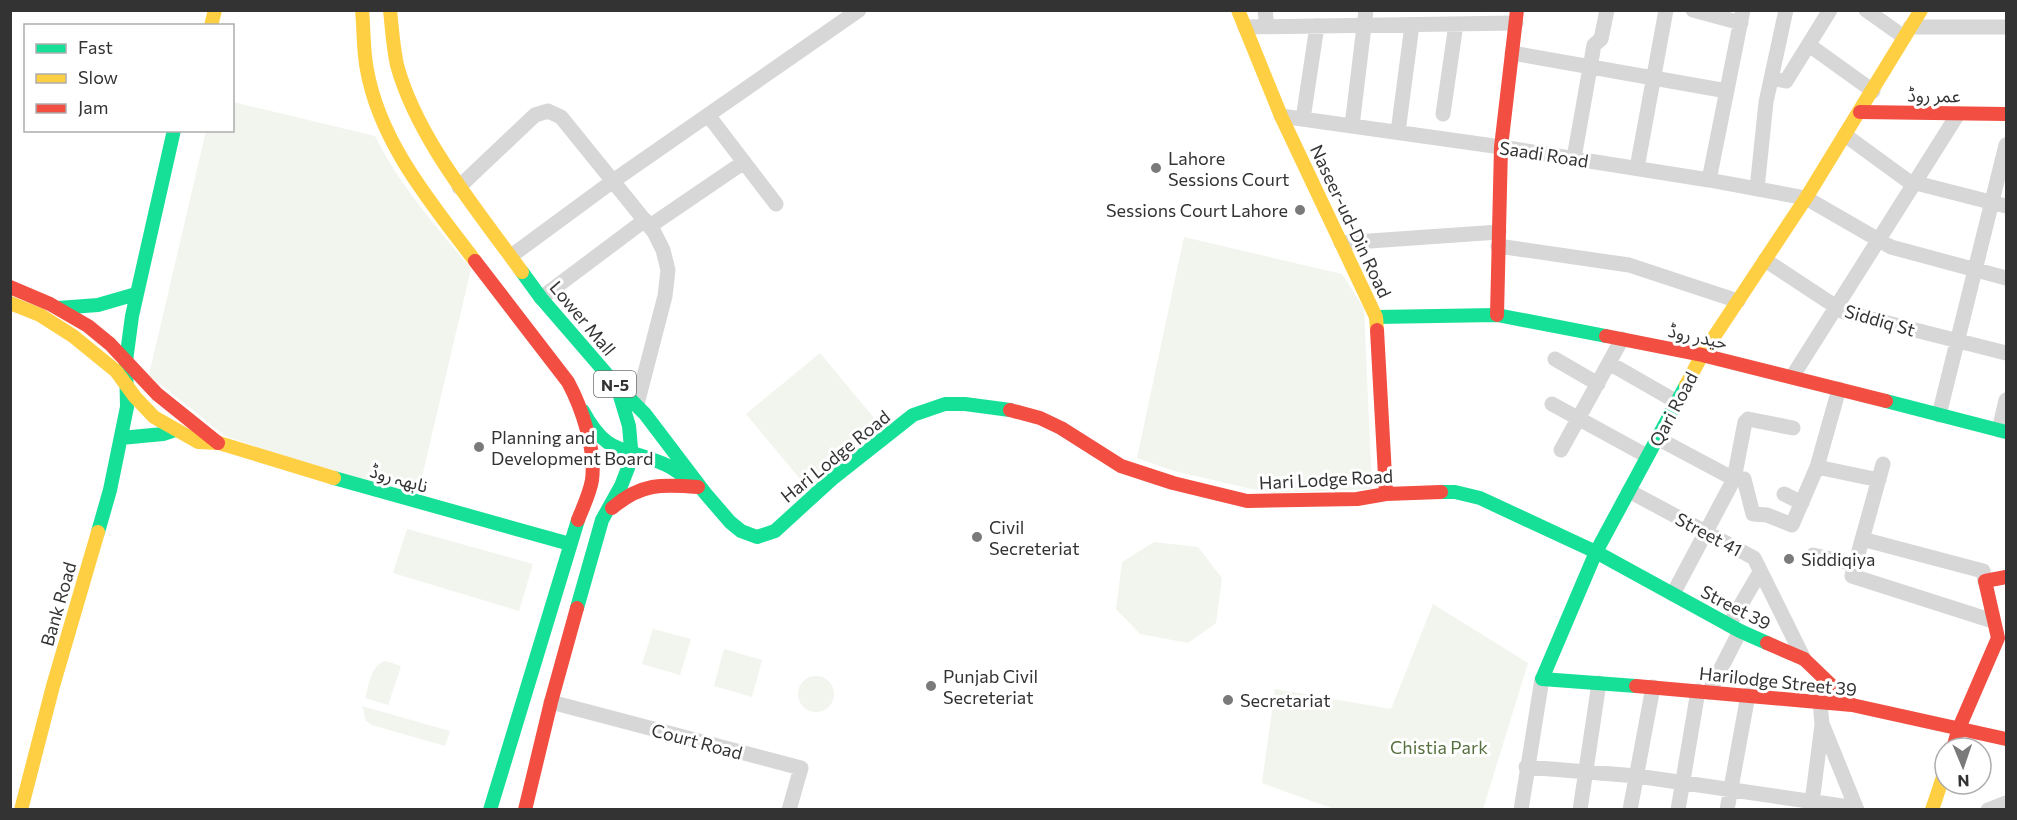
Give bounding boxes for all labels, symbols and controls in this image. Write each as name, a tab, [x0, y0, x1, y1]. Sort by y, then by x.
legend	[24, 24, 234, 132]
text: Fast	[78, 36, 113, 58]
text: Slow	[78, 66, 118, 88]
street label: عمر روڈ	[1907, 84, 1961, 107]
text: Jam	[78, 96, 108, 118]
street label: Saadi Road	[1498, 136, 1590, 172]
street label: Naseer-ud-Din Road	[1306, 141, 1396, 301]
place label: Lahore Sessions Court	[1168, 147, 1289, 190]
marker: Lahore Sessions Court	[1149, 161, 1163, 175]
place label: Sessions Court Lahore	[1106, 199, 1288, 221]
marker: Sessions Court Lahore	[1293, 203, 1307, 217]
street label: Lower Mall	[545, 276, 621, 360]
street label: Siddiq St	[1842, 299, 1918, 341]
street label: حیدر روڈ	[1666, 319, 1730, 354]
street label: Qari Road	[1644, 368, 1702, 450]
road number: N-5	[594, 371, 636, 397]
street label: Hari Lodge Road	[776, 405, 894, 507]
place label: Planning and Development Board	[491, 426, 653, 469]
marker: Planning and Development Board	[472, 440, 486, 454]
street label: نابھہ روڈ	[367, 459, 431, 498]
street label: Hari Lodge Road	[1258, 465, 1394, 493]
street label: Street 41	[1672, 507, 1746, 561]
place label: Civil Secreteriat	[989, 516, 1080, 559]
marker: Civil Secreteriat	[970, 530, 984, 544]
place label: Siddiqiya	[1801, 548, 1875, 570]
marker: Siddiqiya	[1782, 552, 1796, 566]
street label: Bank Road	[35, 559, 81, 649]
street label: Street 39	[1697, 580, 1775, 634]
street label: Harilodge Street 39	[1698, 662, 1858, 700]
place label: Punjab Civil Secreteriat	[943, 665, 1038, 708]
marker: Punjab Civil Secreteriat	[924, 679, 938, 693]
place label: Secretariat	[1240, 689, 1331, 711]
marker: Secretariat	[1221, 693, 1235, 707]
street label: Court Road	[649, 718, 745, 764]
park label: Chistia Park	[1390, 736, 1488, 758]
north arrow	[1933, 736, 1993, 796]
text: N	[1957, 772, 1970, 791]

